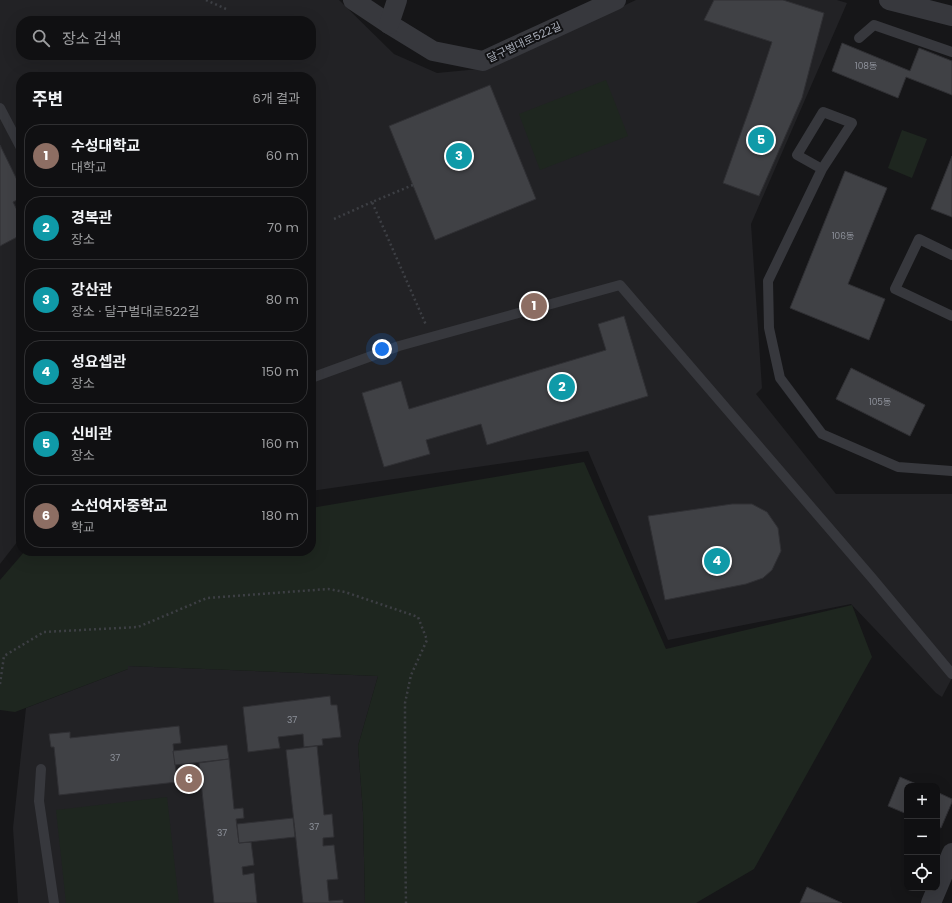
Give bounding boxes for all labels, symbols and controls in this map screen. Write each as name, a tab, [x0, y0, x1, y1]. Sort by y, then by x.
search box	[16, 16, 316, 60]
street label: 달구벌대로522길	[484, 18, 564, 66]
icon: search	[30, 27, 52, 49]
text: 장소 검색	[62, 28, 121, 49]
house number: 108동	[855, 60, 877, 72]
text: 주변	[32, 87, 63, 111]
text: 6개 결과	[252, 89, 300, 108]
pin: 5	[748, 125, 774, 155]
text: 수성대학교	[71, 135, 140, 156]
pin: 3	[446, 141, 472, 171]
text: 1	[44, 146, 48, 165]
text: 60 m	[266, 146, 299, 165]
text: 대학교	[71, 158, 107, 177]
text: 경복관	[71, 207, 112, 228]
text: 2	[42, 218, 50, 237]
text: 70 m	[267, 218, 299, 237]
text: 장소	[71, 230, 95, 249]
house number: 106동	[832, 230, 854, 242]
text: 강산관	[71, 279, 112, 300]
text: 3	[42, 290, 50, 309]
text: 80 m	[266, 290, 299, 309]
pin: 1	[521, 291, 547, 321]
text: 장소 · 달구벌대로522길	[71, 302, 200, 321]
your location	[372, 339, 392, 359]
text: 성요셉관	[71, 351, 126, 372]
text: 4	[42, 362, 50, 381]
text: 150 m	[262, 362, 299, 381]
pin: 2	[549, 372, 575, 402]
text: 장소	[71, 374, 95, 393]
house number: 105동	[869, 396, 891, 408]
text: 신비관	[71, 423, 112, 444]
text: 5	[42, 434, 50, 453]
text: 160 m	[262, 434, 299, 453]
text: 장소	[71, 446, 95, 465]
text: 소선여자중학교	[71, 495, 168, 516]
text: 6	[42, 506, 50, 525]
text: 180 m	[262, 506, 299, 525]
text: 학교	[71, 518, 95, 537]
pin: 4	[704, 546, 730, 576]
house number: 37	[287, 714, 297, 726]
house number: 37	[110, 752, 120, 764]
pin: 6	[176, 764, 202, 794]
map controls	[904, 783, 940, 891]
button: +	[904, 783, 940, 819]
button: −	[904, 819, 940, 855]
house number: 37	[309, 821, 319, 833]
house number: 37	[217, 827, 227, 839]
button: locate	[904, 855, 940, 891]

